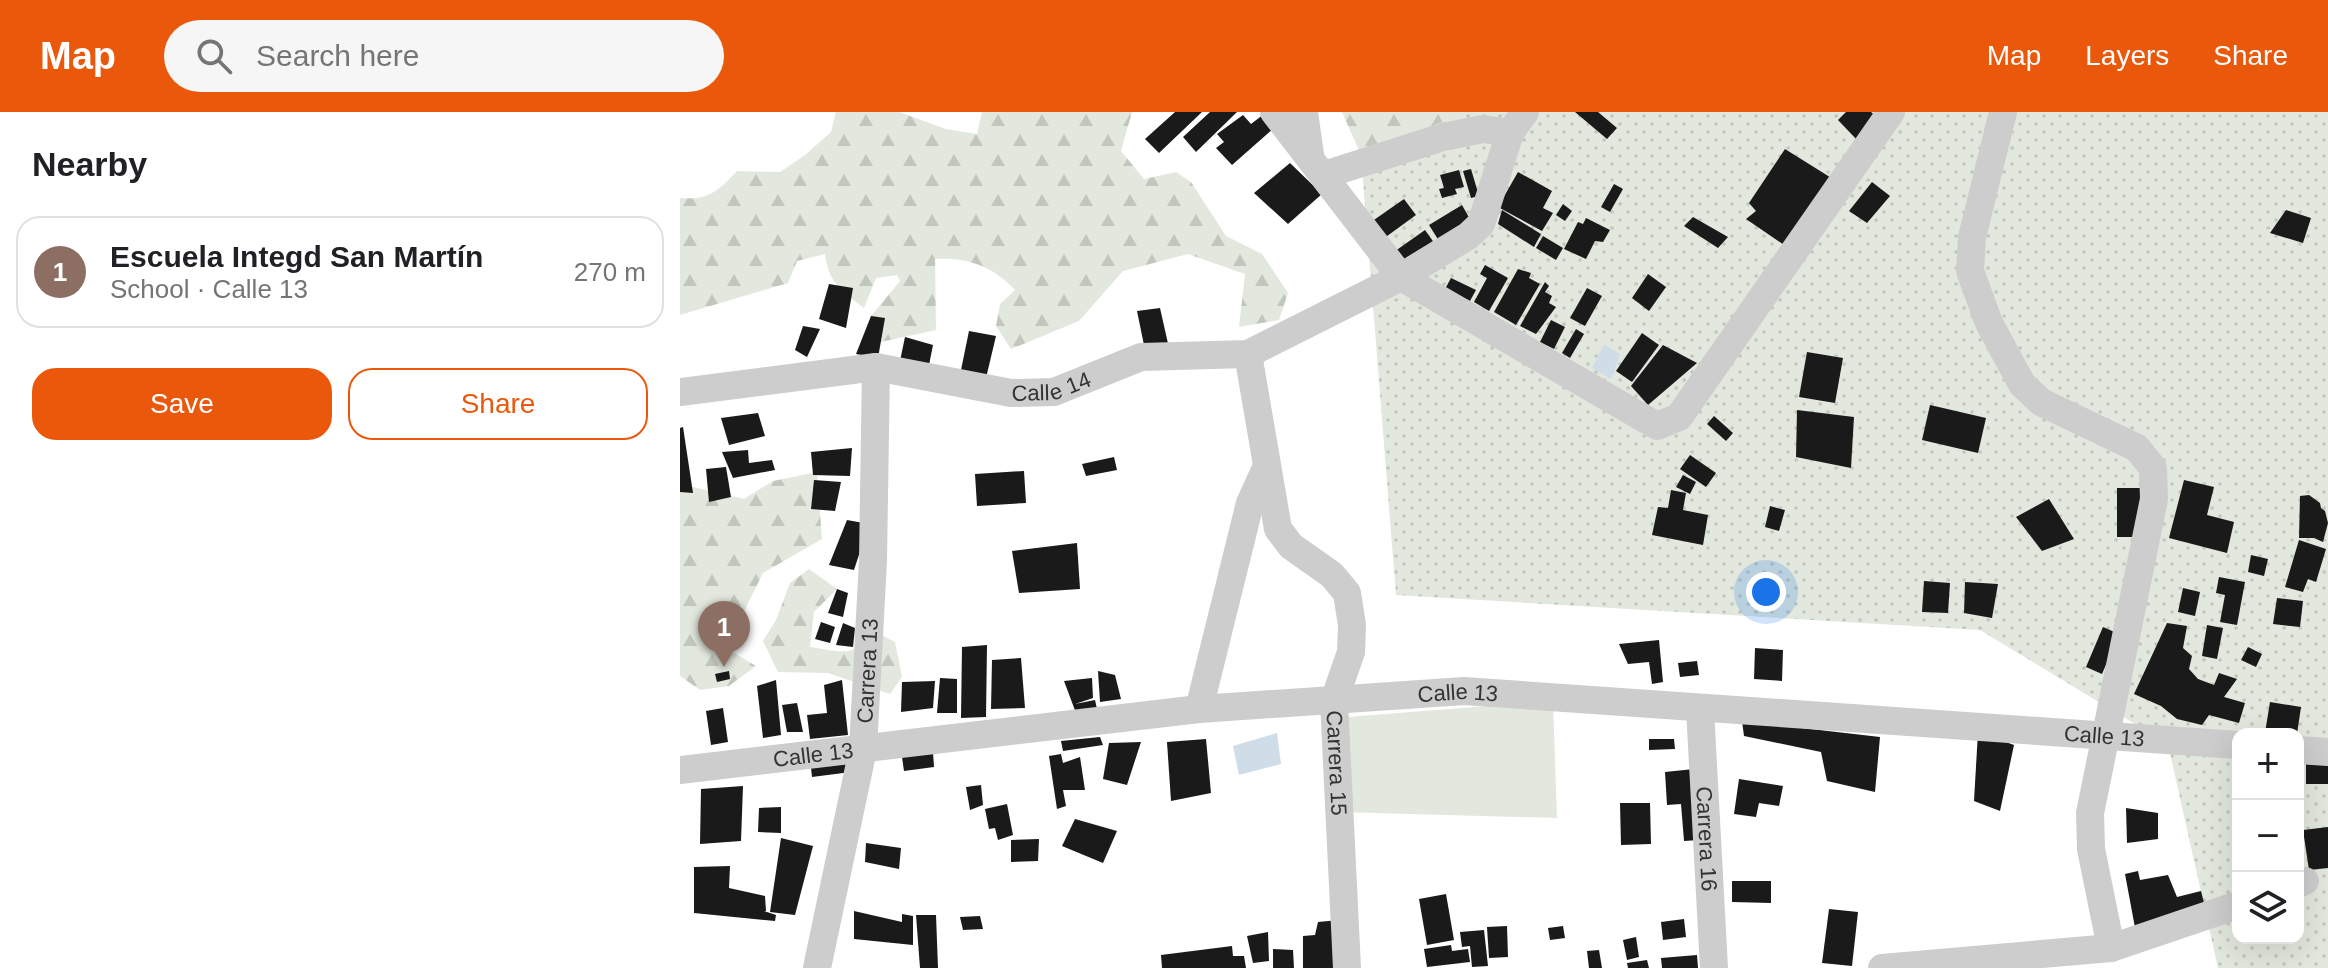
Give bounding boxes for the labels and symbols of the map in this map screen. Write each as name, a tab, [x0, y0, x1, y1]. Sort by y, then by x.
street label: Calle 14	[1011, 366, 1094, 405]
your location	[1746, 572, 1786, 612]
pin: 1	[698, 601, 750, 667]
street label: Carrera 13	[852, 618, 882, 724]
street label: Calle 13	[1417, 678, 1499, 707]
street label: Carrera 15	[1322, 710, 1352, 816]
street label: Calle 13	[2063, 720, 2145, 751]
street label: Calle 13	[772, 737, 855, 771]
street label: Carrera 16	[1692, 786, 1722, 892]

